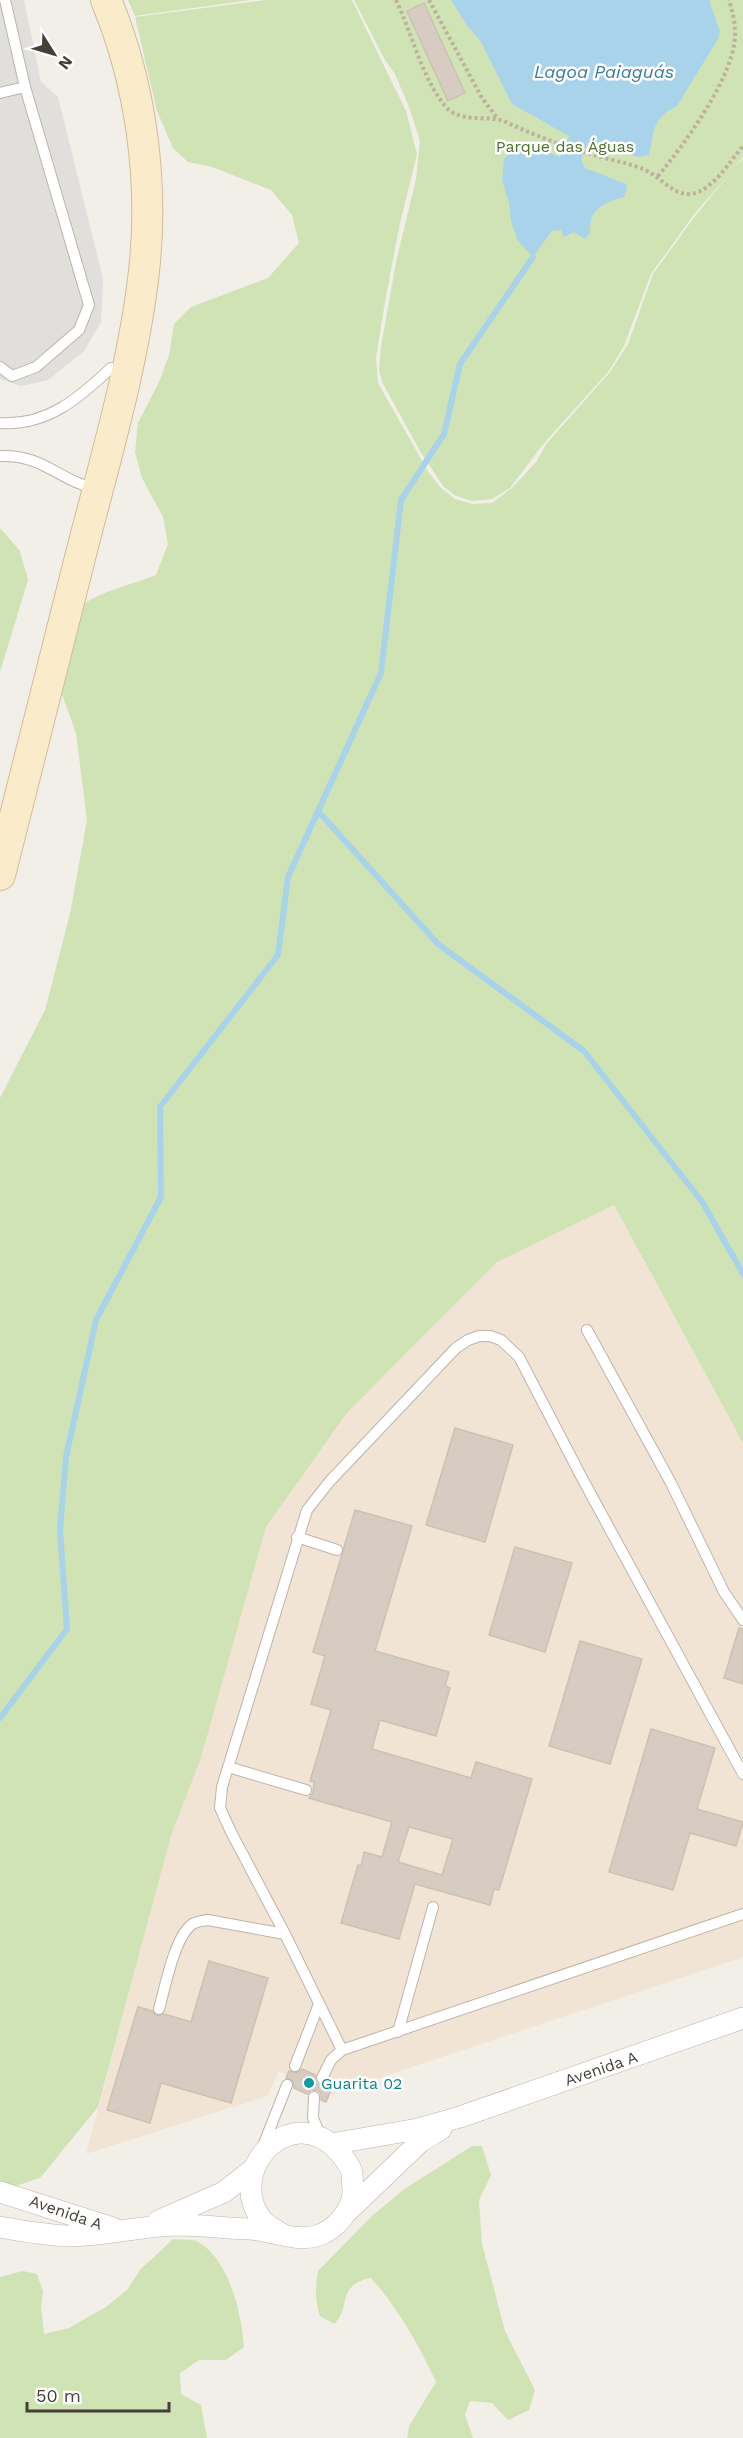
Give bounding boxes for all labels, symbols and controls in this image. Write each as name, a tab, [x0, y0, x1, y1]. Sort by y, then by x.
north arrow	[24, 24, 84, 84]
text: N	[54, 52, 77, 73]
water label: Lagoa Paiaguás	[534, 61, 674, 82]
park label: Parque das Águas	[496, 137, 634, 156]
street label: Avenida A	[562, 2047, 641, 2090]
place label: Guarita 02	[321, 2074, 402, 2093]
marker: Guarita 02	[302, 2076, 316, 2090]
street label: Avenida A	[27, 2191, 105, 2234]
scale bar	[27, 2375, 170, 2413]
text: 50 m	[36, 2385, 81, 2406]

